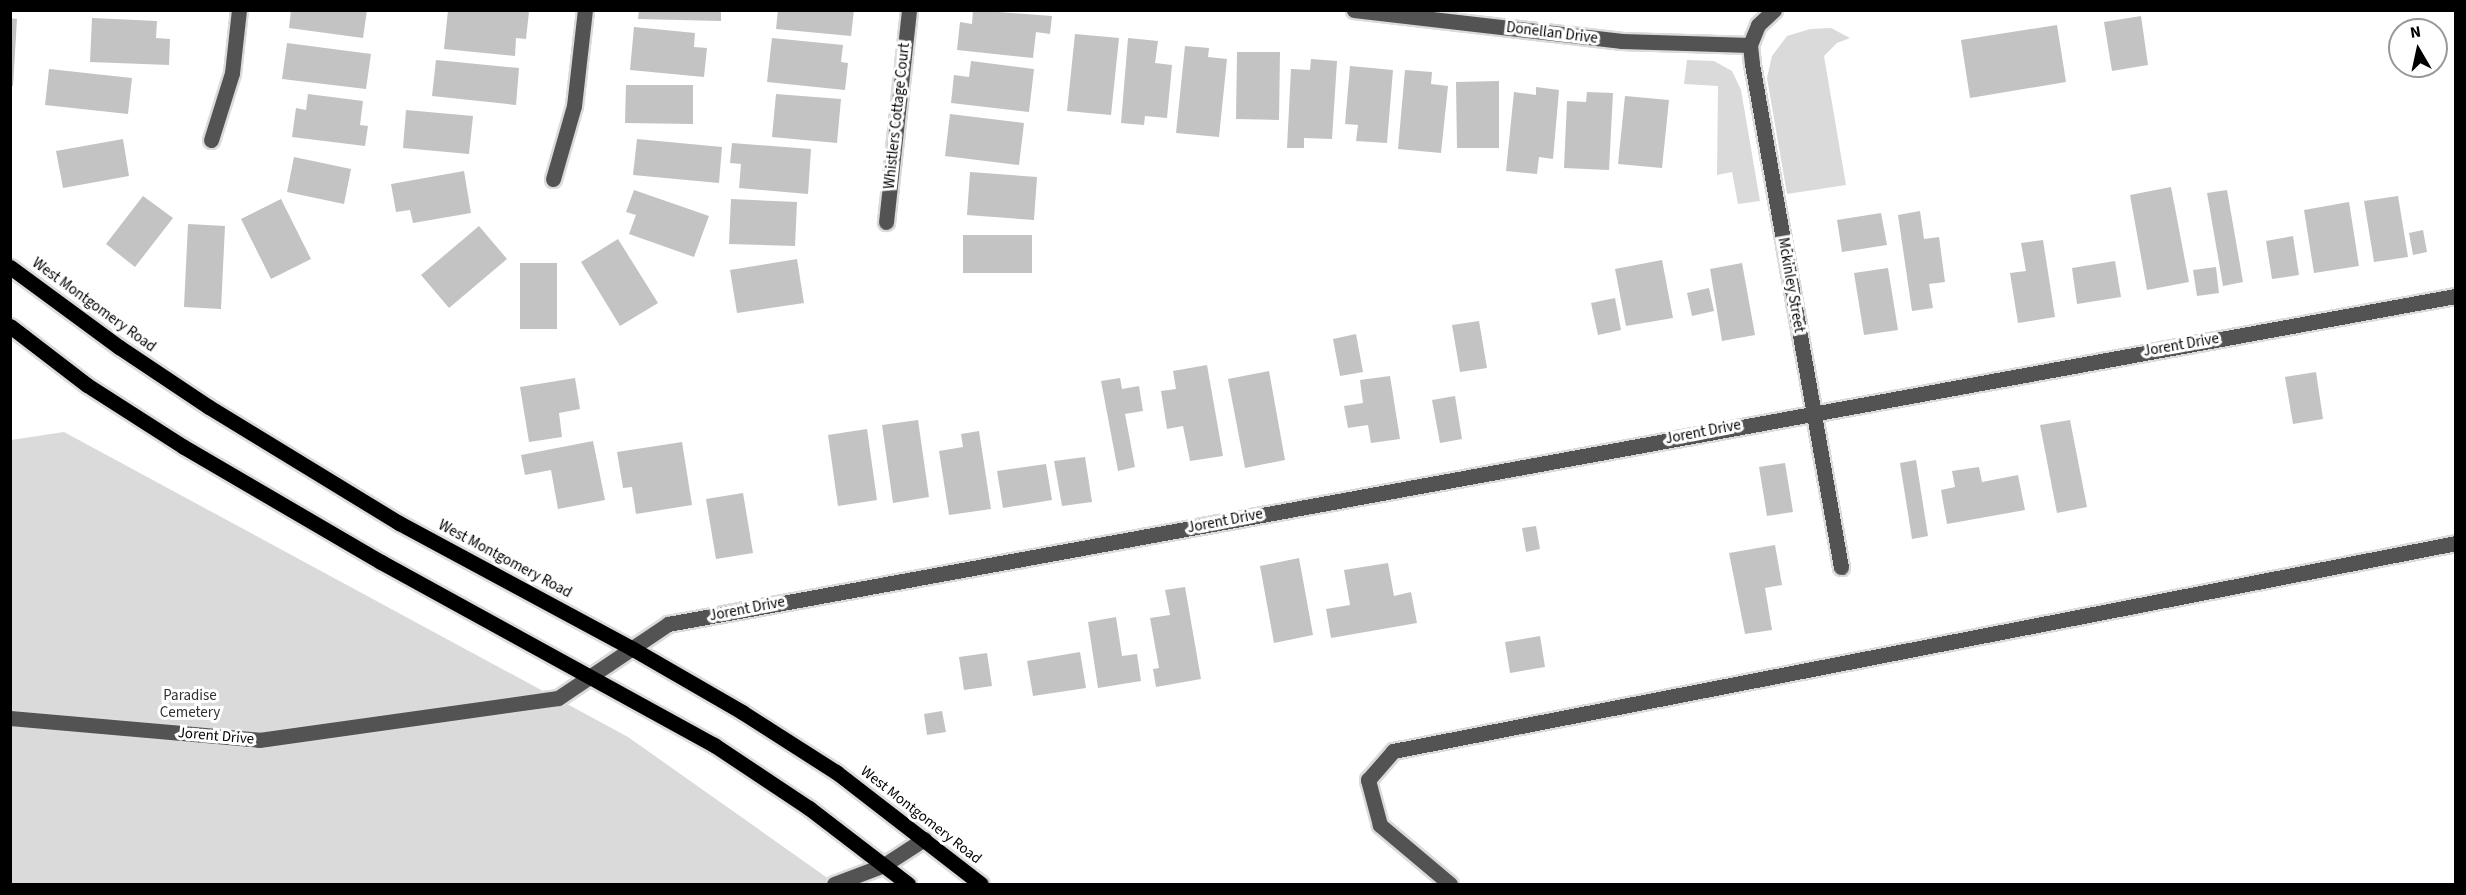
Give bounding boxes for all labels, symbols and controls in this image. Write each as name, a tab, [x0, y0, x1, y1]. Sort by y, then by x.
street label: Donellan Drive	[1505, 18, 1599, 48]
north arrow	[2388, 18, 2448, 78]
text: N	[2409, 21, 2422, 44]
street label: Whistlers Cottage Court	[880, 42, 914, 190]
street label: Mckinley Street	[1774, 236, 1808, 334]
street label: West Montgomery Road	[29, 254, 159, 356]
street label: Jorent Drive	[2142, 329, 2220, 361]
street label: Jorent Drive	[1664, 416, 1742, 448]
street label: Jorent Drive	[1186, 505, 1264, 537]
street label: West Montgomery Road	[435, 516, 575, 602]
street label: Jorent Drive	[708, 593, 786, 625]
park label: Paradise Cemetery	[160, 686, 220, 721]
street label: Jorent Drive	[177, 724, 255, 748]
street label: West Montgomery Road	[857, 762, 985, 868]

